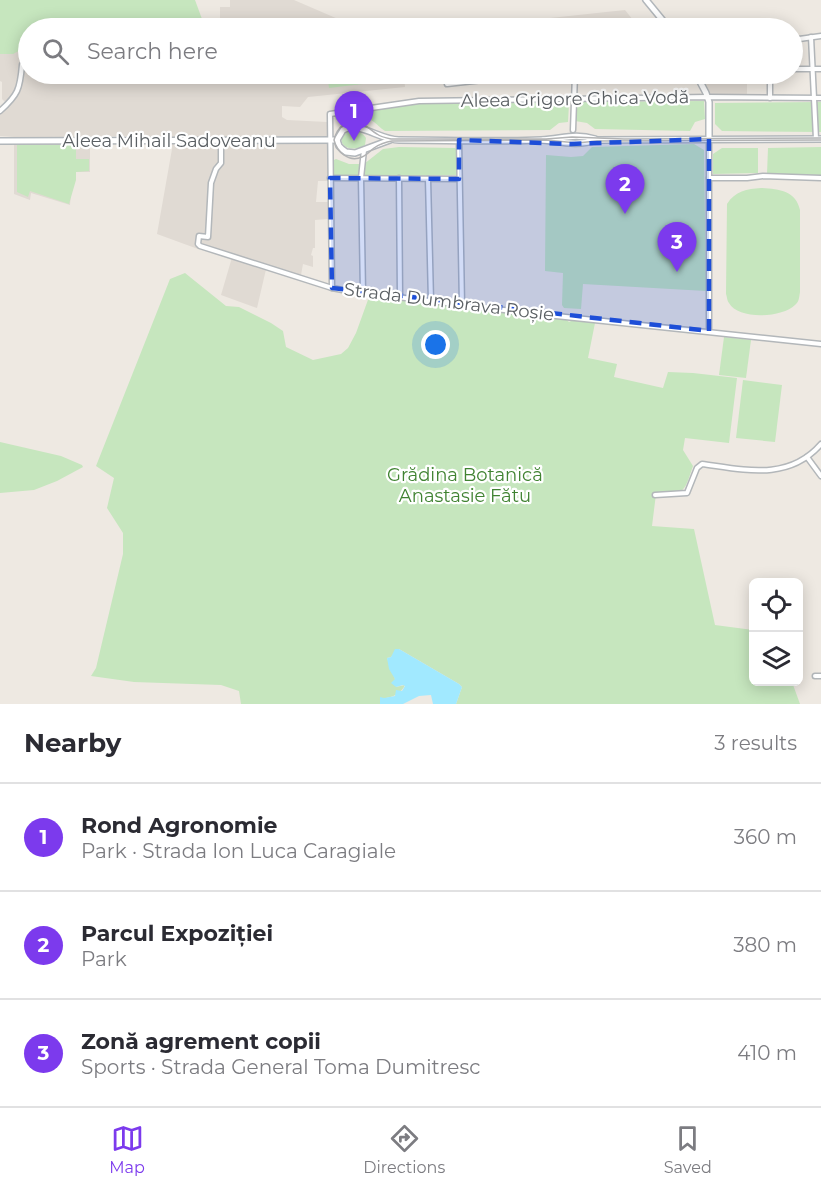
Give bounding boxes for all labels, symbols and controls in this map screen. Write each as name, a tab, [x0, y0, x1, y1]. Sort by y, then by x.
search box	[18, 18, 803, 84]
icon: search	[39, 35, 72, 68]
text: Search here	[87, 38, 218, 65]
street label: Aleea Grigore Ghica Vodă	[460, 86, 690, 112]
pin: 1	[334, 92, 374, 141]
street label: Aleea Mihail Sadoveanu	[62, 130, 276, 152]
pin: 2	[606, 164, 644, 214]
pin: 3	[658, 222, 696, 272]
street label: Strada Dumbrava Roșie	[342, 278, 556, 327]
your location	[421, 330, 450, 359]
park label: Grădina Botanică Anastasie Fătu	[387, 464, 543, 507]
map controls	[749, 578, 803, 686]
button: locate	[749, 578, 803, 632]
button: layers	[749, 632, 803, 686]
text: Nearby	[24, 727, 121, 759]
text: 3 results	[714, 731, 797, 755]
text: Rond Agronomie	[81, 812, 277, 839]
text: 1	[40, 825, 47, 849]
text: 360 m	[734, 825, 797, 849]
text: Park · Strada Ion Luca Caragiale	[81, 839, 396, 863]
text: Parcul Expoziției	[81, 920, 273, 947]
text: 2	[38, 933, 49, 957]
text: 380 m	[733, 933, 797, 957]
text: Park	[81, 947, 127, 971]
text: Zonă agrement copii	[81, 1028, 321, 1055]
text: 3	[38, 1041, 49, 1065]
text: 410 m	[737, 1041, 797, 1065]
text: Sports · Strada General Toma Dumitresc	[81, 1055, 480, 1079]
tab: Map	[109, 1122, 145, 1177]
tab: Directions	[363, 1122, 445, 1177]
tab: Saved	[664, 1122, 712, 1177]

